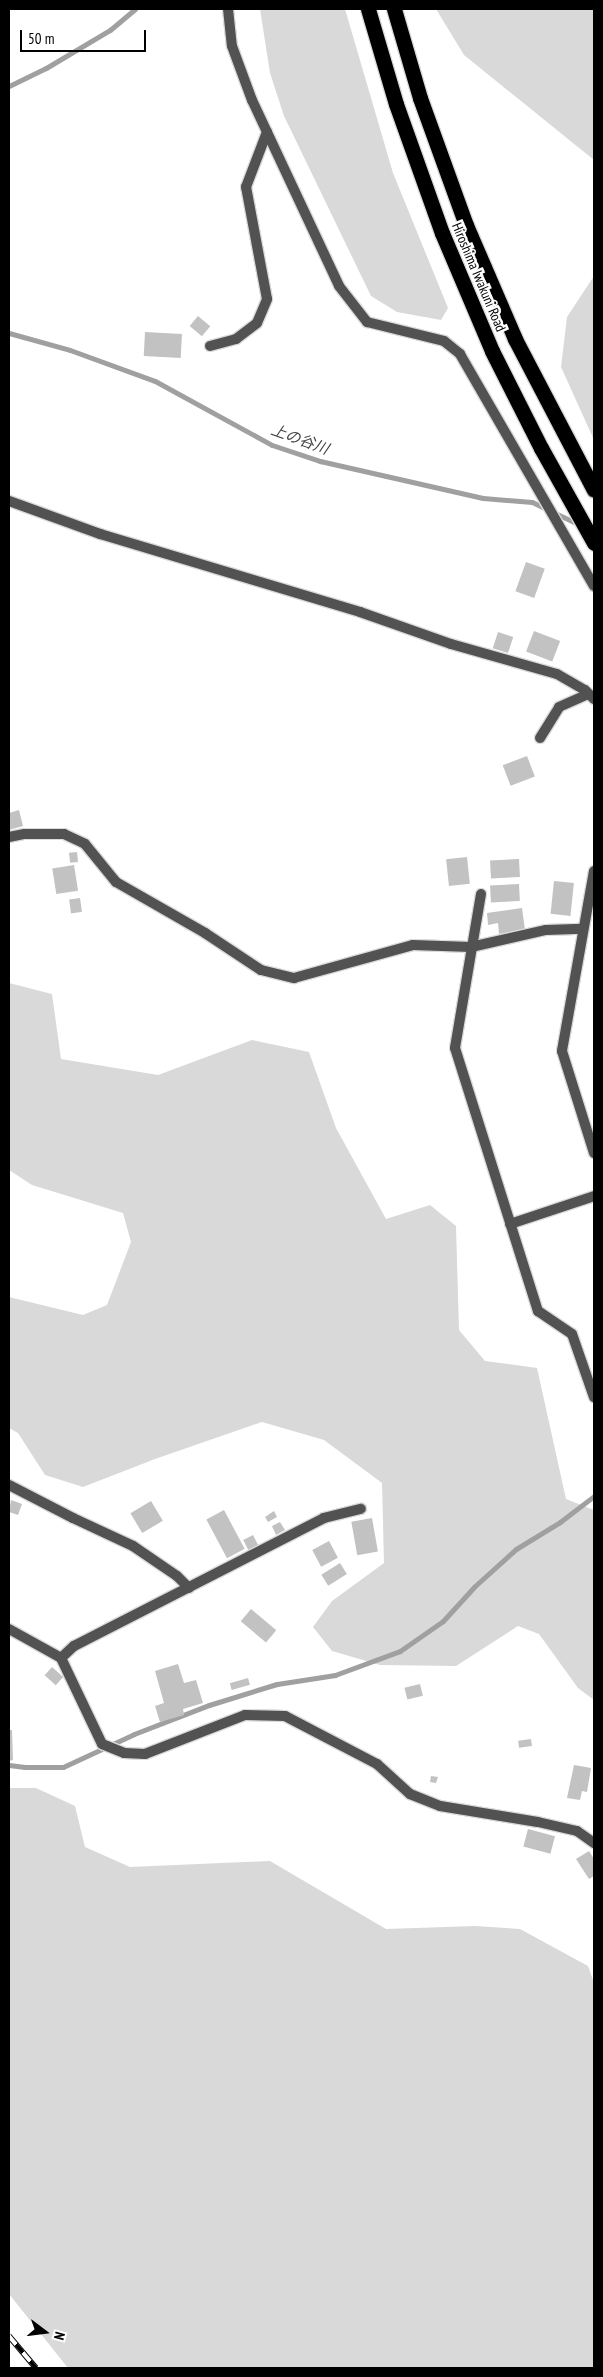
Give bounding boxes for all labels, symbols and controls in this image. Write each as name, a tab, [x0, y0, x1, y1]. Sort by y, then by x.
scale bar	[22, 20, 149, 52]
text: 50 m	[28, 29, 54, 48]
street label: Hiroshima Iwakuni Road	[448, 220, 510, 334]
water label: 上の谷川	[269, 420, 331, 458]
north arrow	[20, 2307, 70, 2357]
text: N	[50, 2330, 69, 2342]

